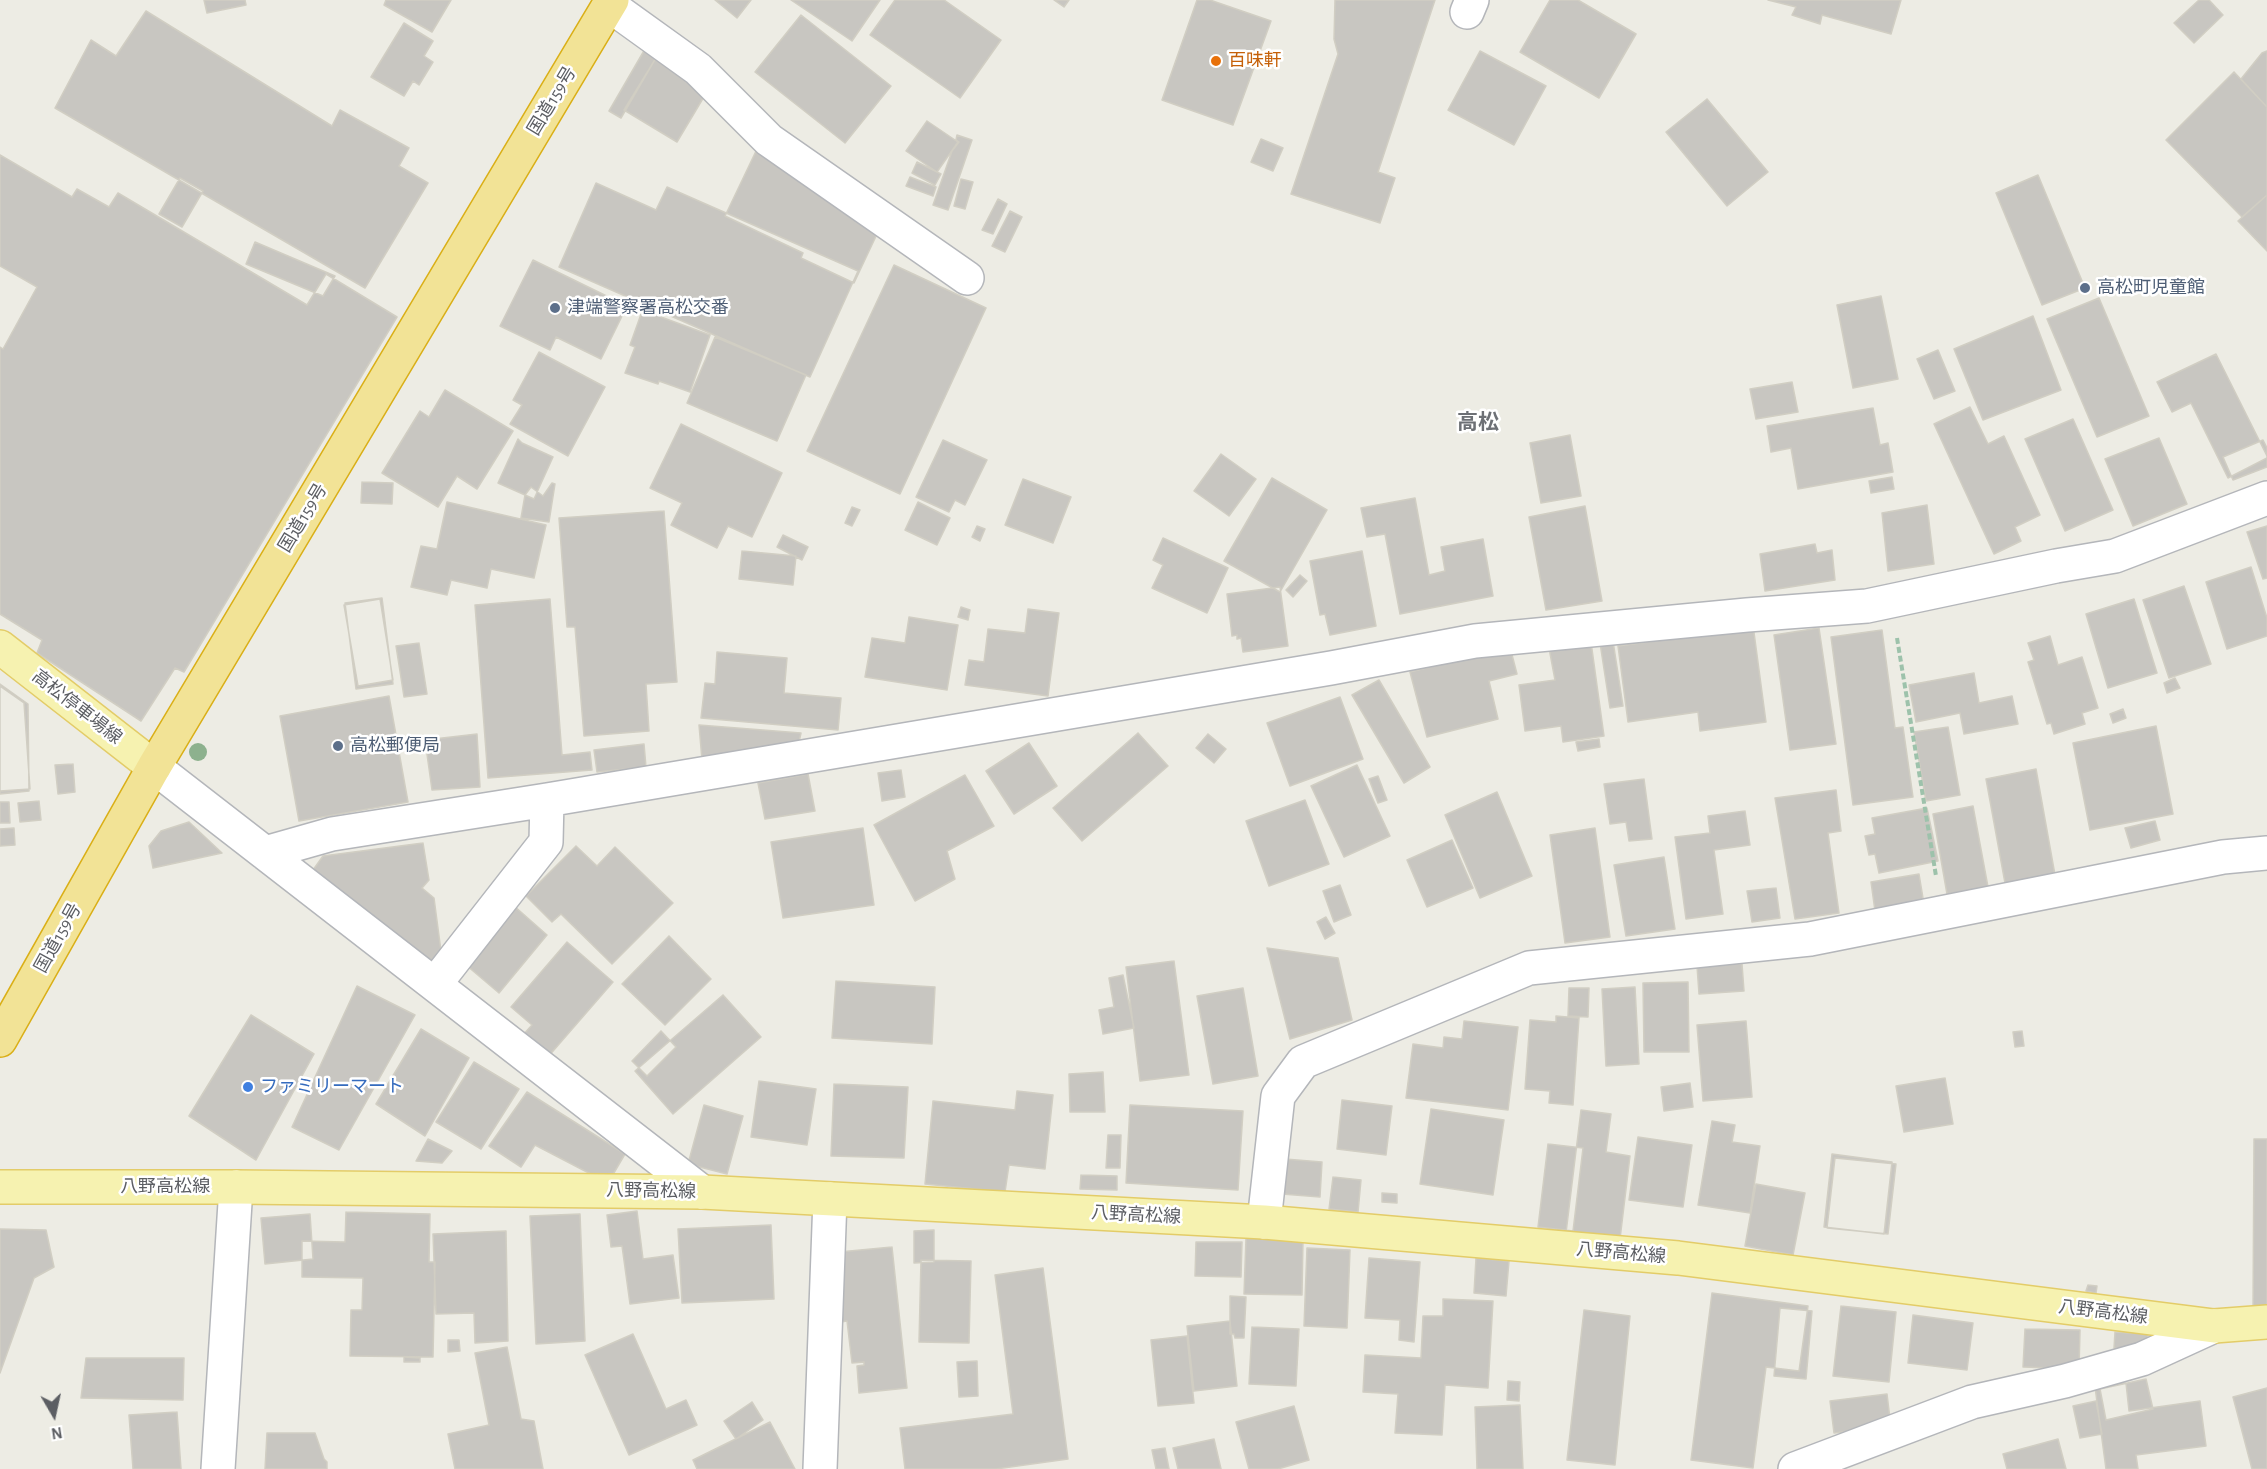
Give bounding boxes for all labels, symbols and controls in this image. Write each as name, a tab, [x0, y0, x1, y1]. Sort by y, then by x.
place label: 百味軒	[1228, 50, 1282, 72]
marker: 百味軒	[1209, 54, 1223, 68]
street label: 国道159号	[523, 63, 581, 139]
place label: 高松町児童館	[2097, 277, 2205, 299]
marker: 高松町児童館	[2078, 281, 2092, 295]
place label: 津端警察署高松交番	[567, 297, 729, 319]
marker: 津端警察署高松交番	[548, 301, 562, 315]
district label: 高松	[1457, 410, 1499, 436]
street label: 国道159号	[274, 480, 332, 556]
street label: 高松停車場線	[28, 665, 126, 749]
place label: 高松郵便局	[350, 735, 440, 757]
marker: 高松郵便局	[331, 739, 345, 753]
street label: 国道159号	[30, 899, 86, 977]
place label: ファミリーマート	[260, 1076, 404, 1098]
marker: ファミリーマート	[241, 1080, 255, 1094]
street label: 八野高松線	[120, 1176, 210, 1198]
street label: 八野高松線	[606, 1179, 696, 1203]
street label: 八野高松線	[1090, 1202, 1182, 1228]
street label: 八野高松線	[1575, 1238, 1667, 1268]
street label: 八野高松線	[2057, 1296, 2149, 1328]
north arrow	[24, 1385, 84, 1445]
text: N	[50, 1424, 64, 1442]

